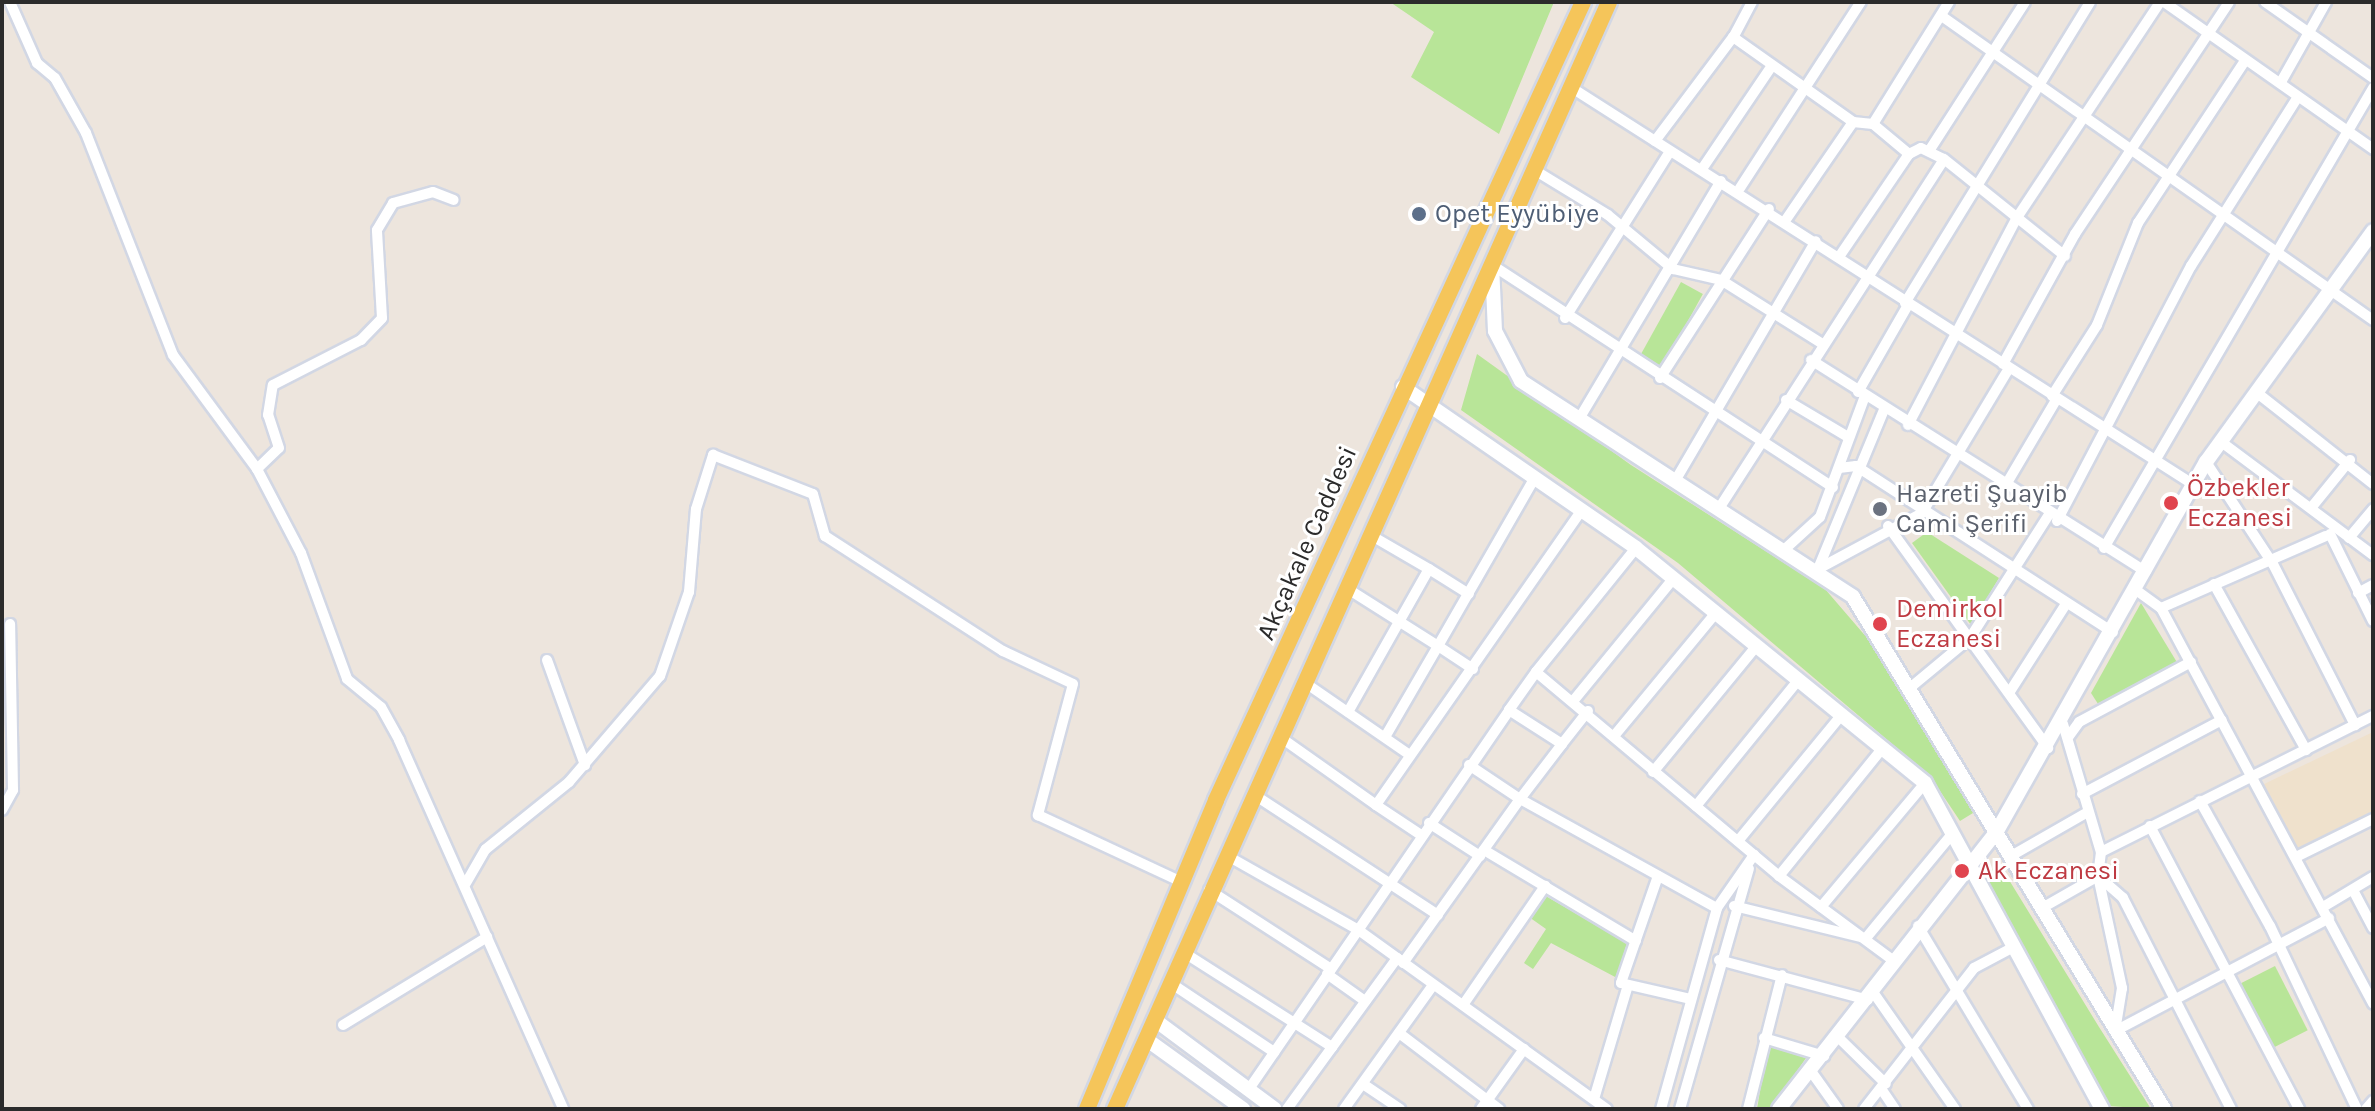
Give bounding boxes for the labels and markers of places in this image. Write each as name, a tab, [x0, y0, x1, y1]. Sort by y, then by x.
place label: Opet Eyyübiye	[1435, 198, 1599, 230]
marker: Opet Eyyübiye	[1410, 205, 1428, 223]
place label: Özbekler Eczanesi	[2187, 472, 2292, 534]
place label: Hazreti Şuayib Cami Şerifi	[1896, 478, 2068, 540]
marker: Özbekler Eczanesi	[2162, 494, 2180, 512]
marker: Hazreti Şuayib Cami Şerifi	[1871, 500, 1889, 518]
place label: Demirkol Eczanesi	[1896, 593, 2004, 654]
marker: Demirkol Eczanesi	[1871, 615, 1889, 633]
place label: Ak Eczanesi	[1978, 855, 2119, 887]
marker: Ak Eczanesi	[1953, 862, 1971, 880]

